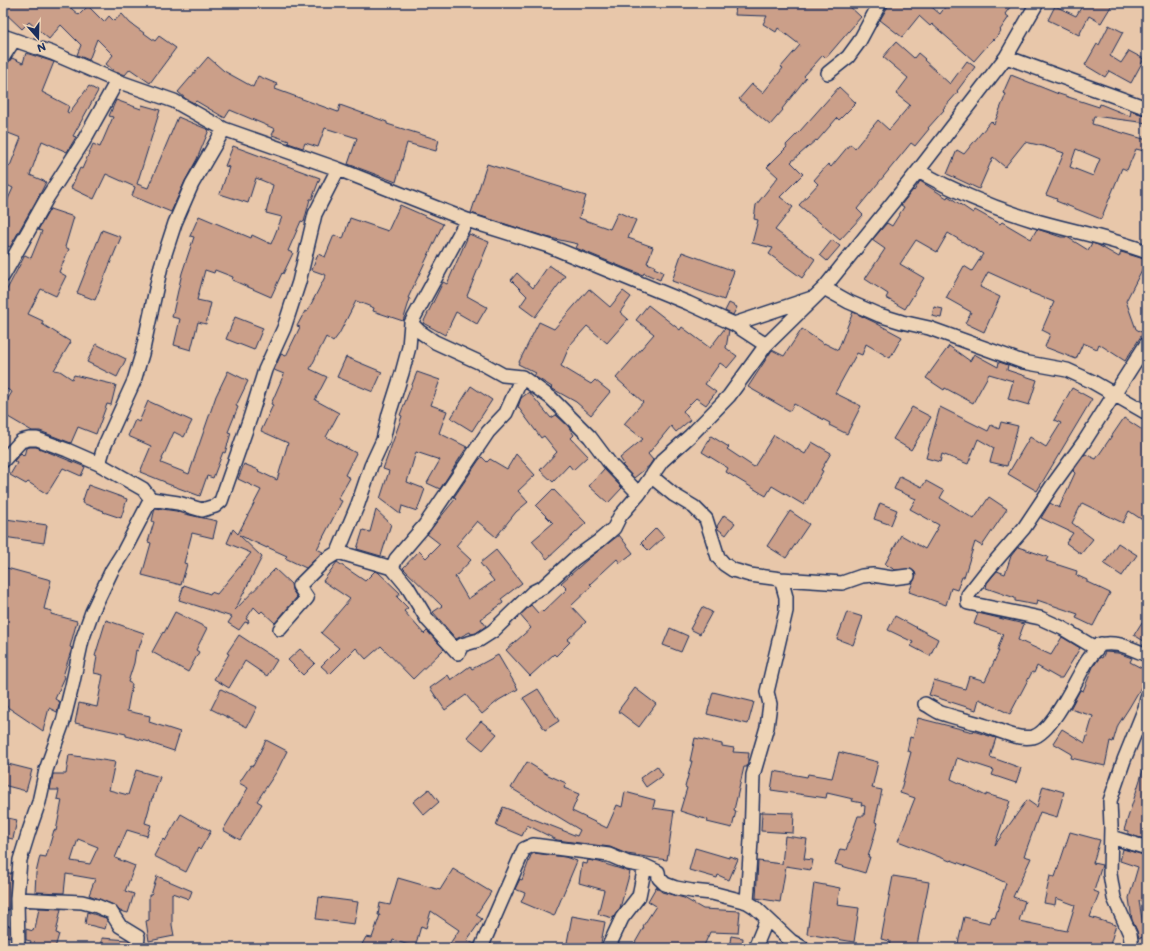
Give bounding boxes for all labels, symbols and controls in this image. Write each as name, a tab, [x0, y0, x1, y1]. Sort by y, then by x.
north arrow	[18, 18, 58, 58]
text: N	[35, 39, 48, 56]

